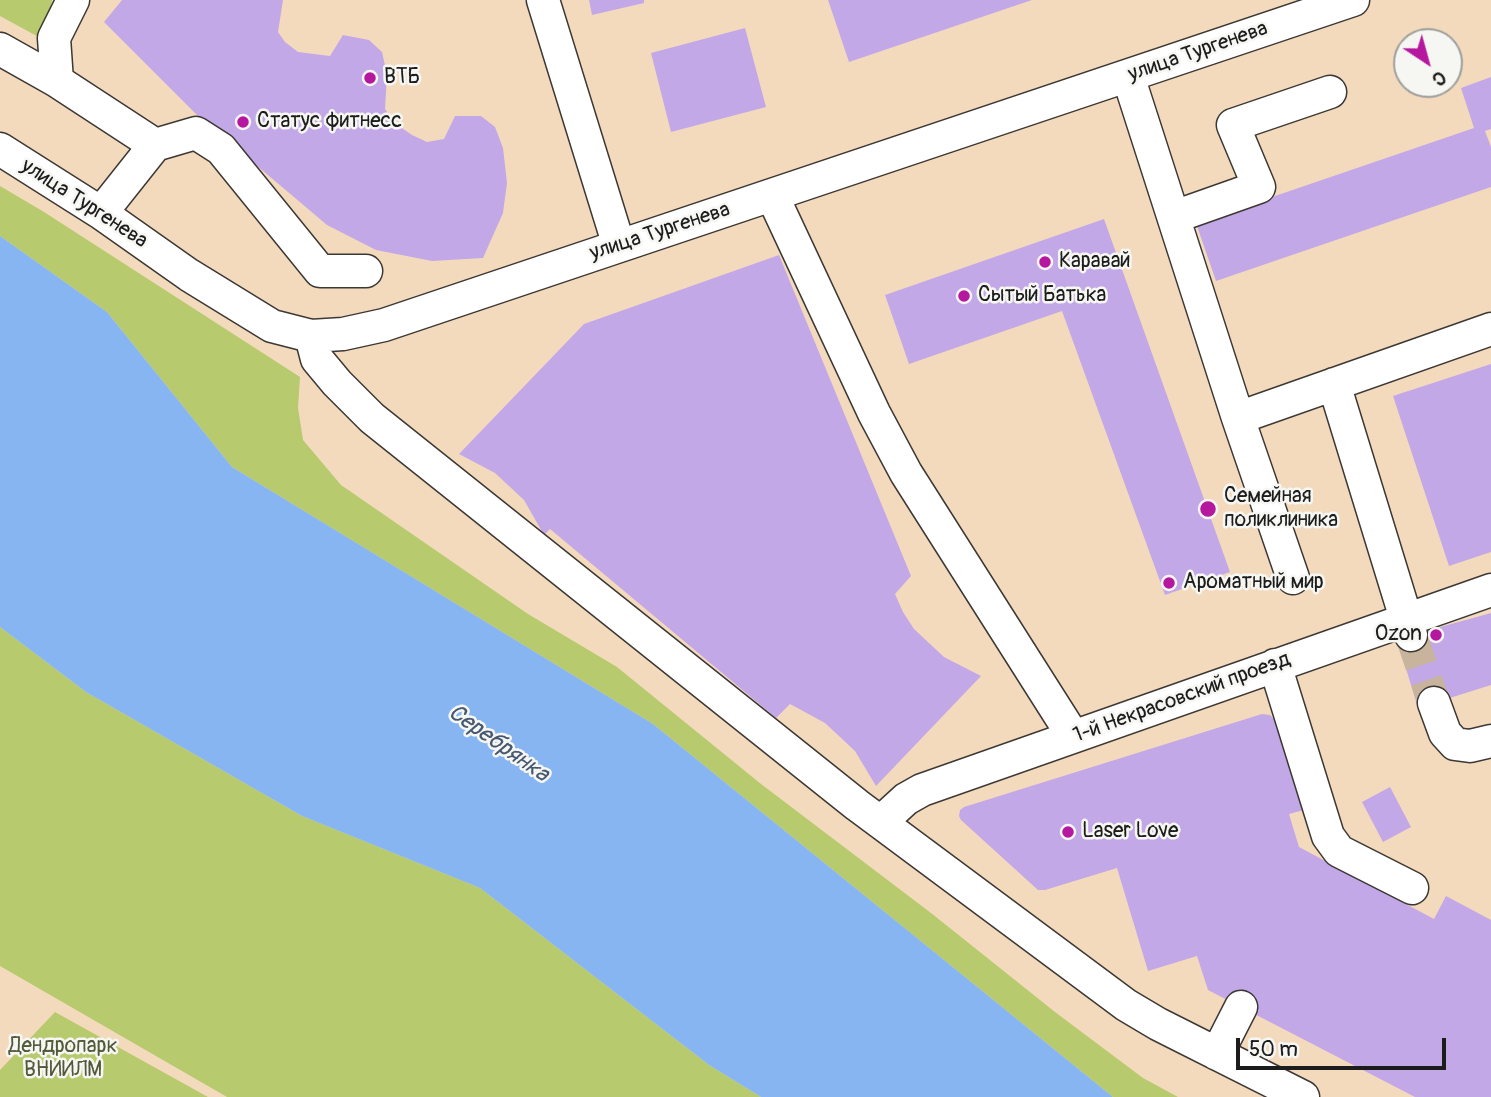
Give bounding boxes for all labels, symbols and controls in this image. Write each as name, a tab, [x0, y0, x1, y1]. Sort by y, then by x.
street label: улица Тургенева	[1125, 16, 1271, 88]
north arrow	[1393, 28, 1463, 98]
place label: ВТБ	[384, 65, 420, 91]
text: С	[1427, 65, 1451, 92]
marker: ВТБ	[362, 70, 378, 86]
place label: Статус фитнесс	[257, 109, 402, 135]
marker: Статус фитнесс	[235, 114, 251, 130]
street label: улица Тургенева	[16, 154, 152, 254]
street label: улица Тургенева	[587, 197, 733, 267]
place label: Каравай	[1059, 249, 1131, 275]
marker: Каравай	[1037, 254, 1053, 270]
place label: Сытый Батька	[978, 283, 1106, 309]
marker: Сытый Батька	[956, 288, 972, 304]
place label: Семейная поликлиника	[1224, 484, 1338, 534]
marker: Семейная поликлиника	[1198, 499, 1218, 519]
place label: Ароматный мир	[1183, 570, 1324, 596]
marker: Ароматный мир	[1161, 575, 1177, 591]
place label: Ozon	[1375, 622, 1422, 648]
marker: Ozon	[1428, 627, 1444, 643]
street label: 1-й Некрасовский проезд	[1070, 647, 1294, 749]
water label: Серебрянка	[442, 699, 554, 789]
place label: Laser Love	[1082, 819, 1178, 845]
marker: Laser Love	[1060, 824, 1076, 840]
scale bar	[1239, 1024, 1449, 1068]
park label: Дендропарк ВНИИЛМ	[9, 1034, 117, 1084]
text: 50 m	[1249, 1036, 1298, 1063]

